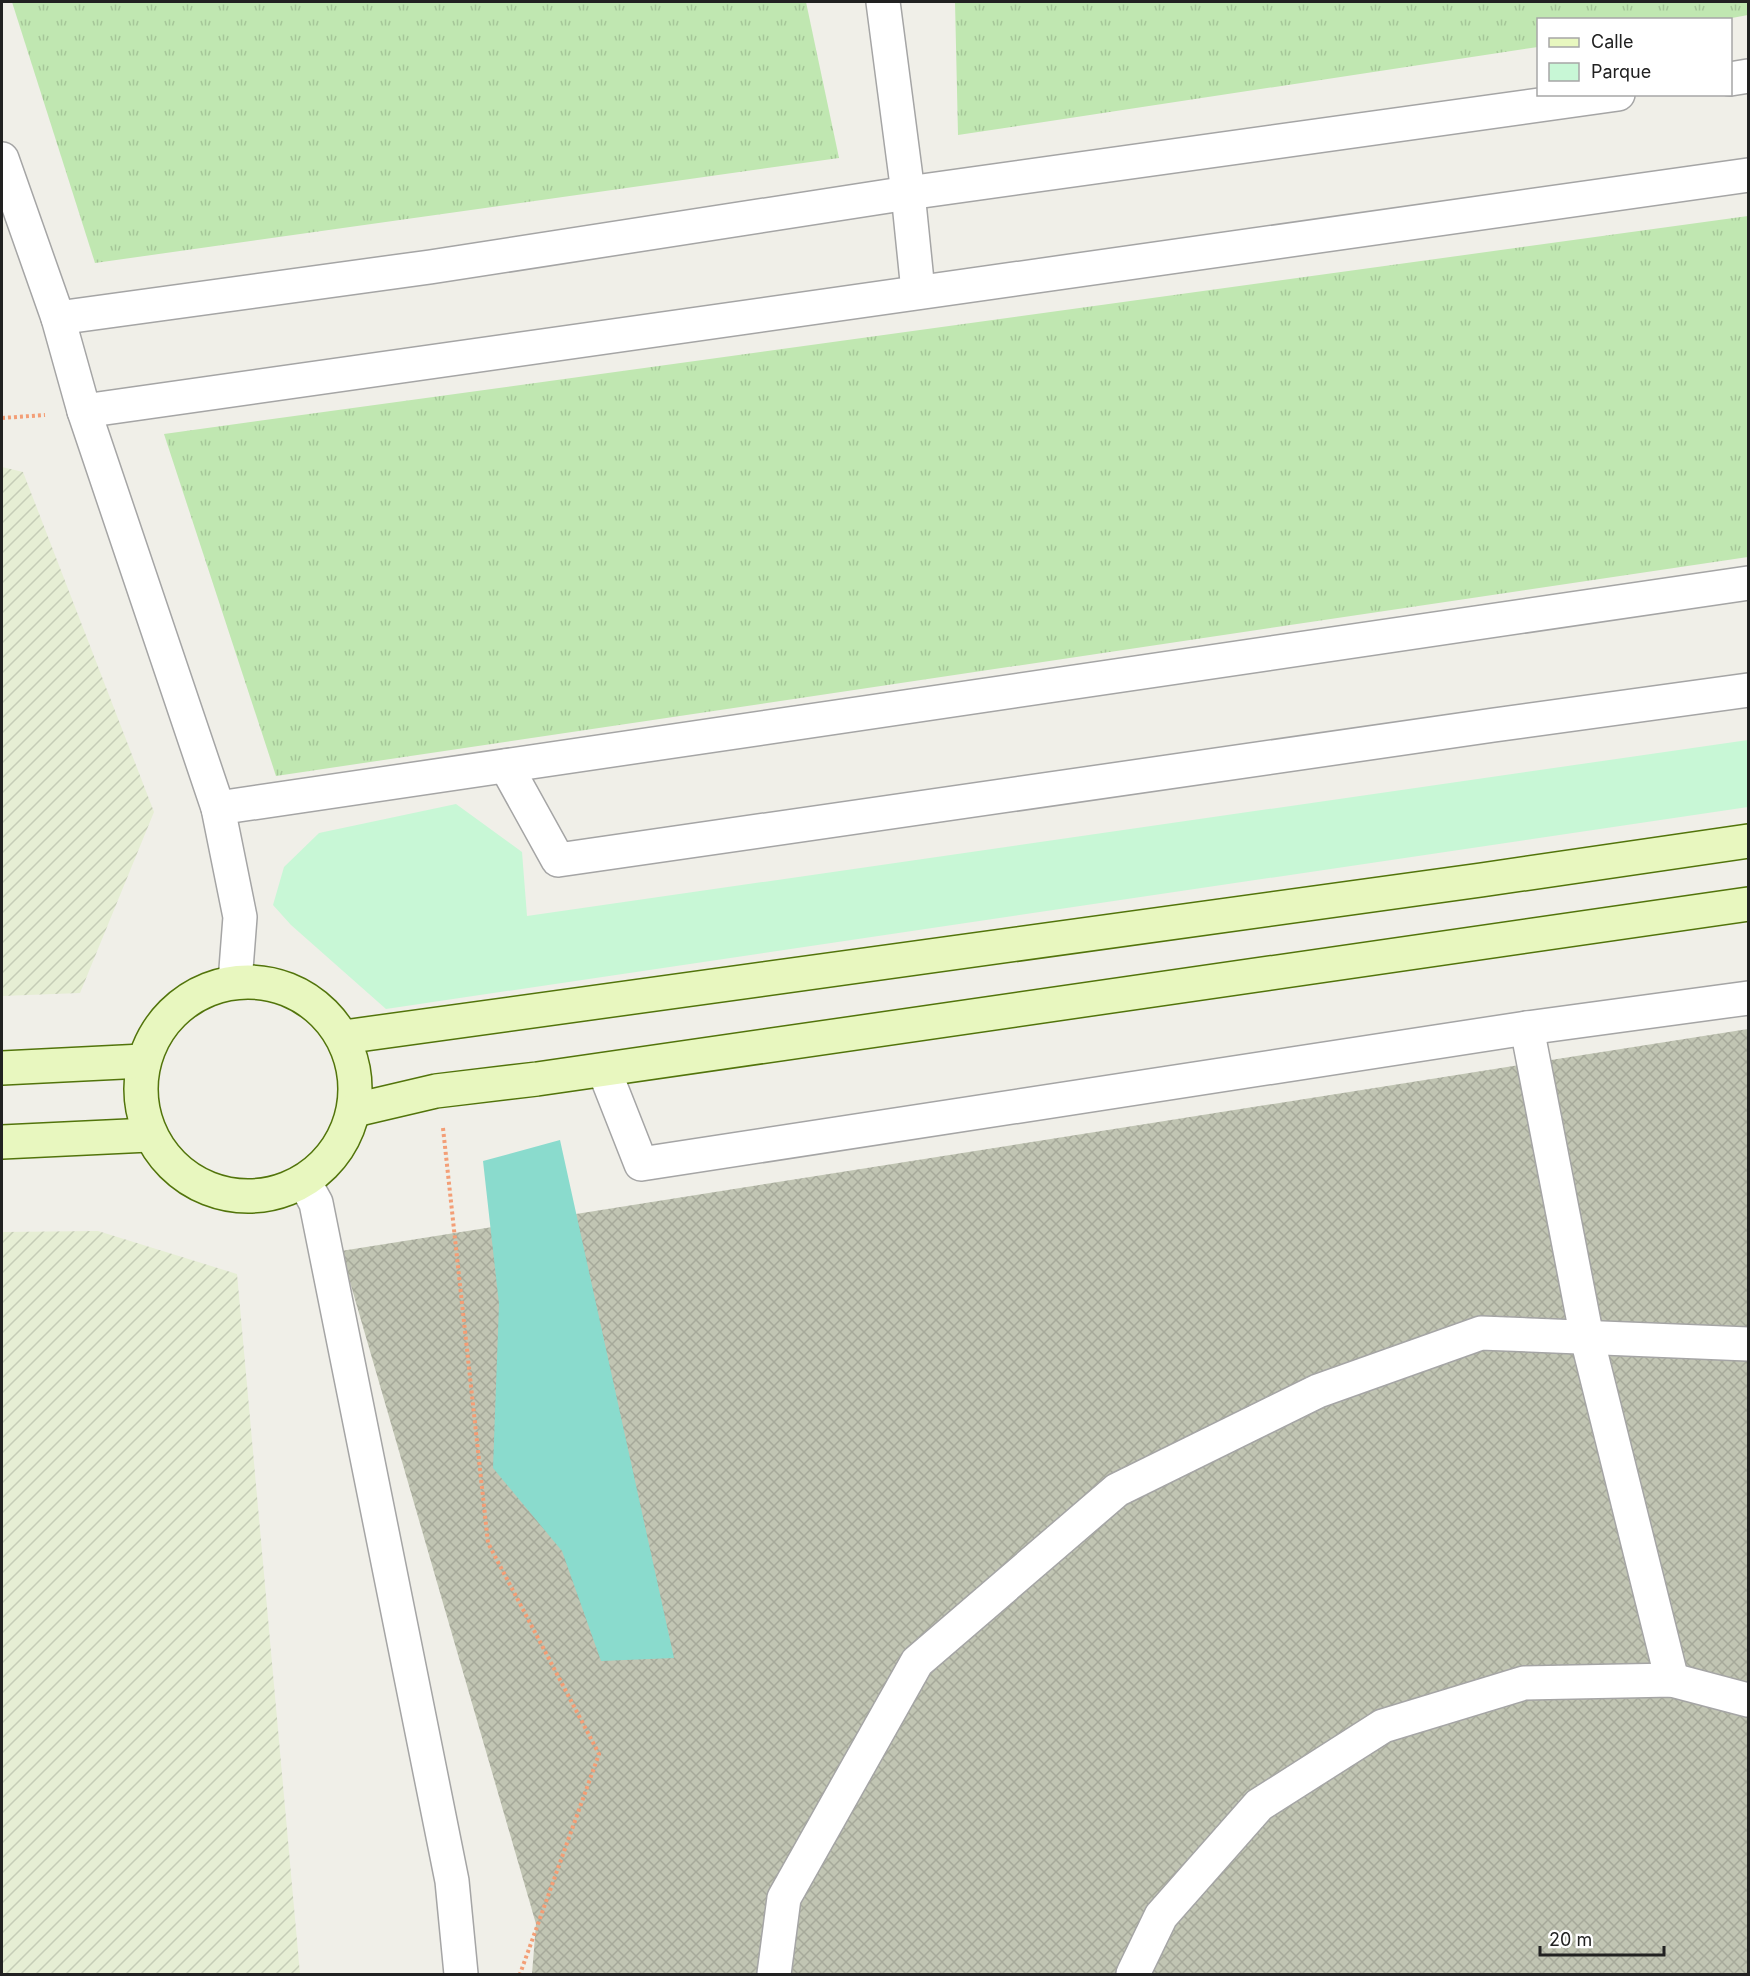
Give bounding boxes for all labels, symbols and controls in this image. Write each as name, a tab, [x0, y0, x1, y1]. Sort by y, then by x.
legend	[1537, 18, 1732, 96]
text: Calle	[1591, 31, 1633, 52]
text: Parque	[1591, 61, 1651, 82]
scale bar	[1540, 1919, 1664, 1957]
text: 20 m	[1549, 1929, 1592, 1950]

